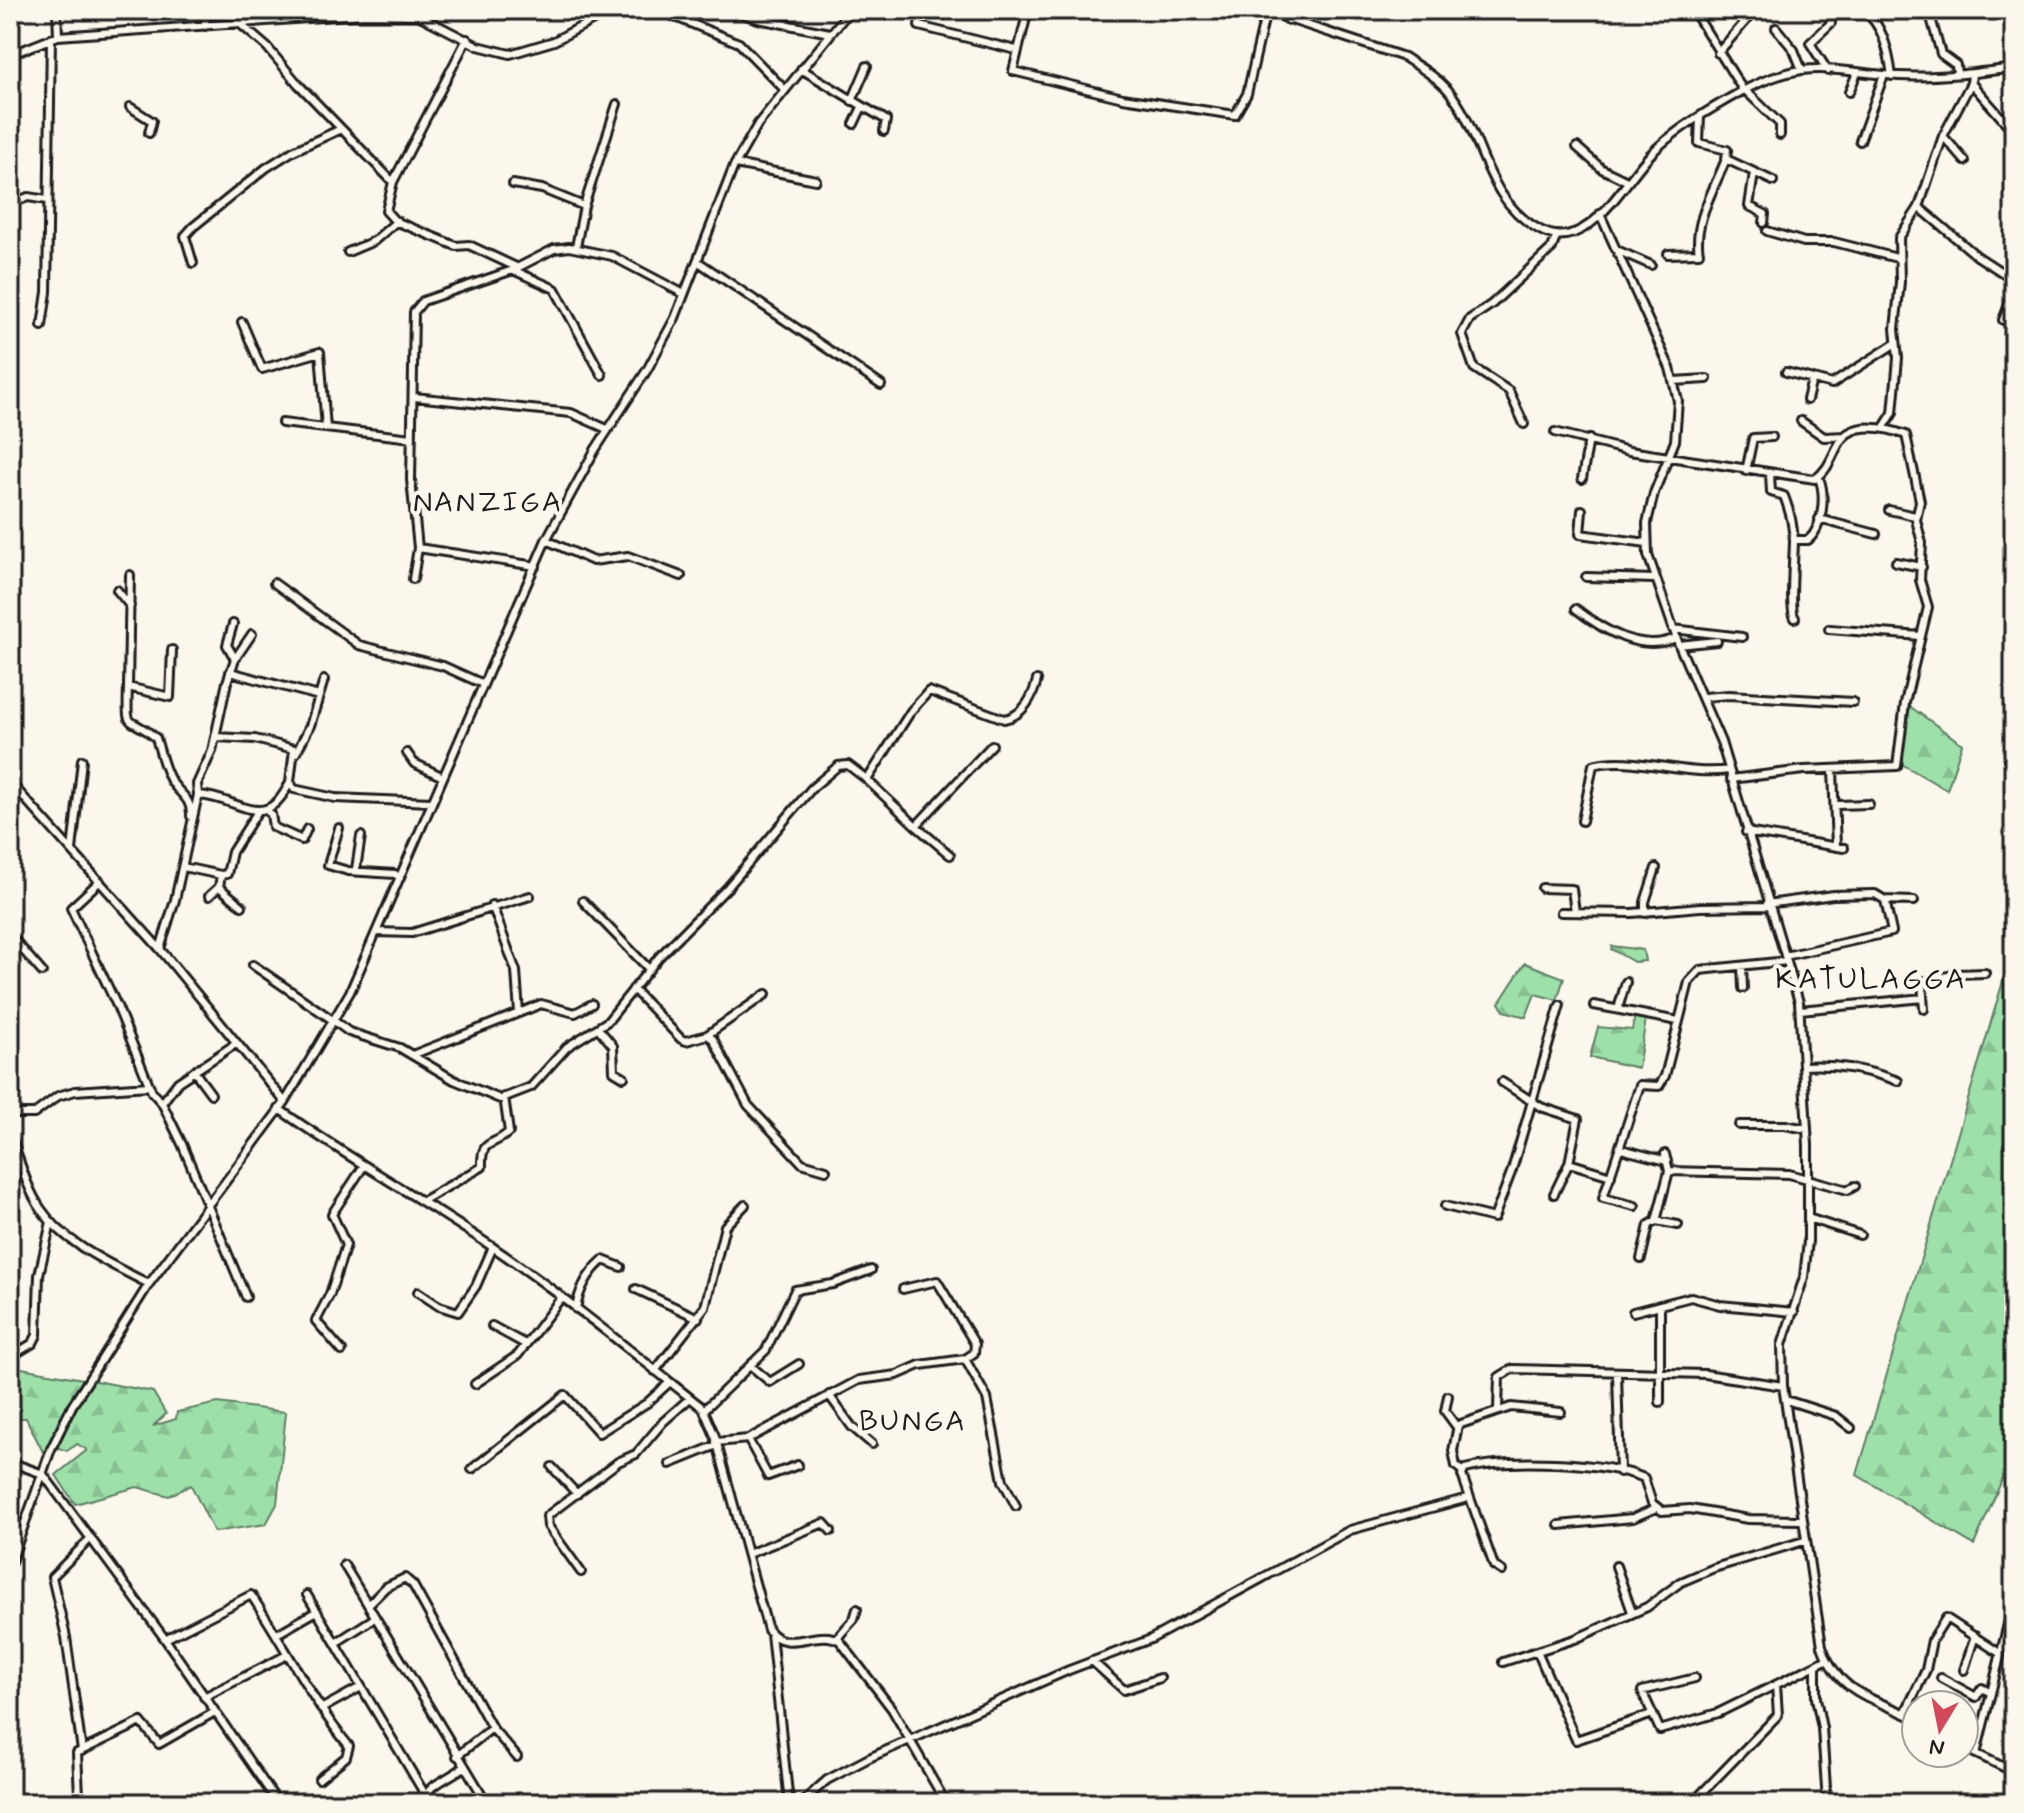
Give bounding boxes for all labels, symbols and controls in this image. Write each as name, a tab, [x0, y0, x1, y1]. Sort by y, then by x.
district label: NANZIGA	[413, 483, 563, 522]
district label: KATULAGGA	[1775, 960, 1967, 999]
district label: BUNGA	[859, 1402, 967, 1441]
north arrow	[1900, 1689, 1980, 1769]
text: N	[1927, 1732, 1947, 1762]

